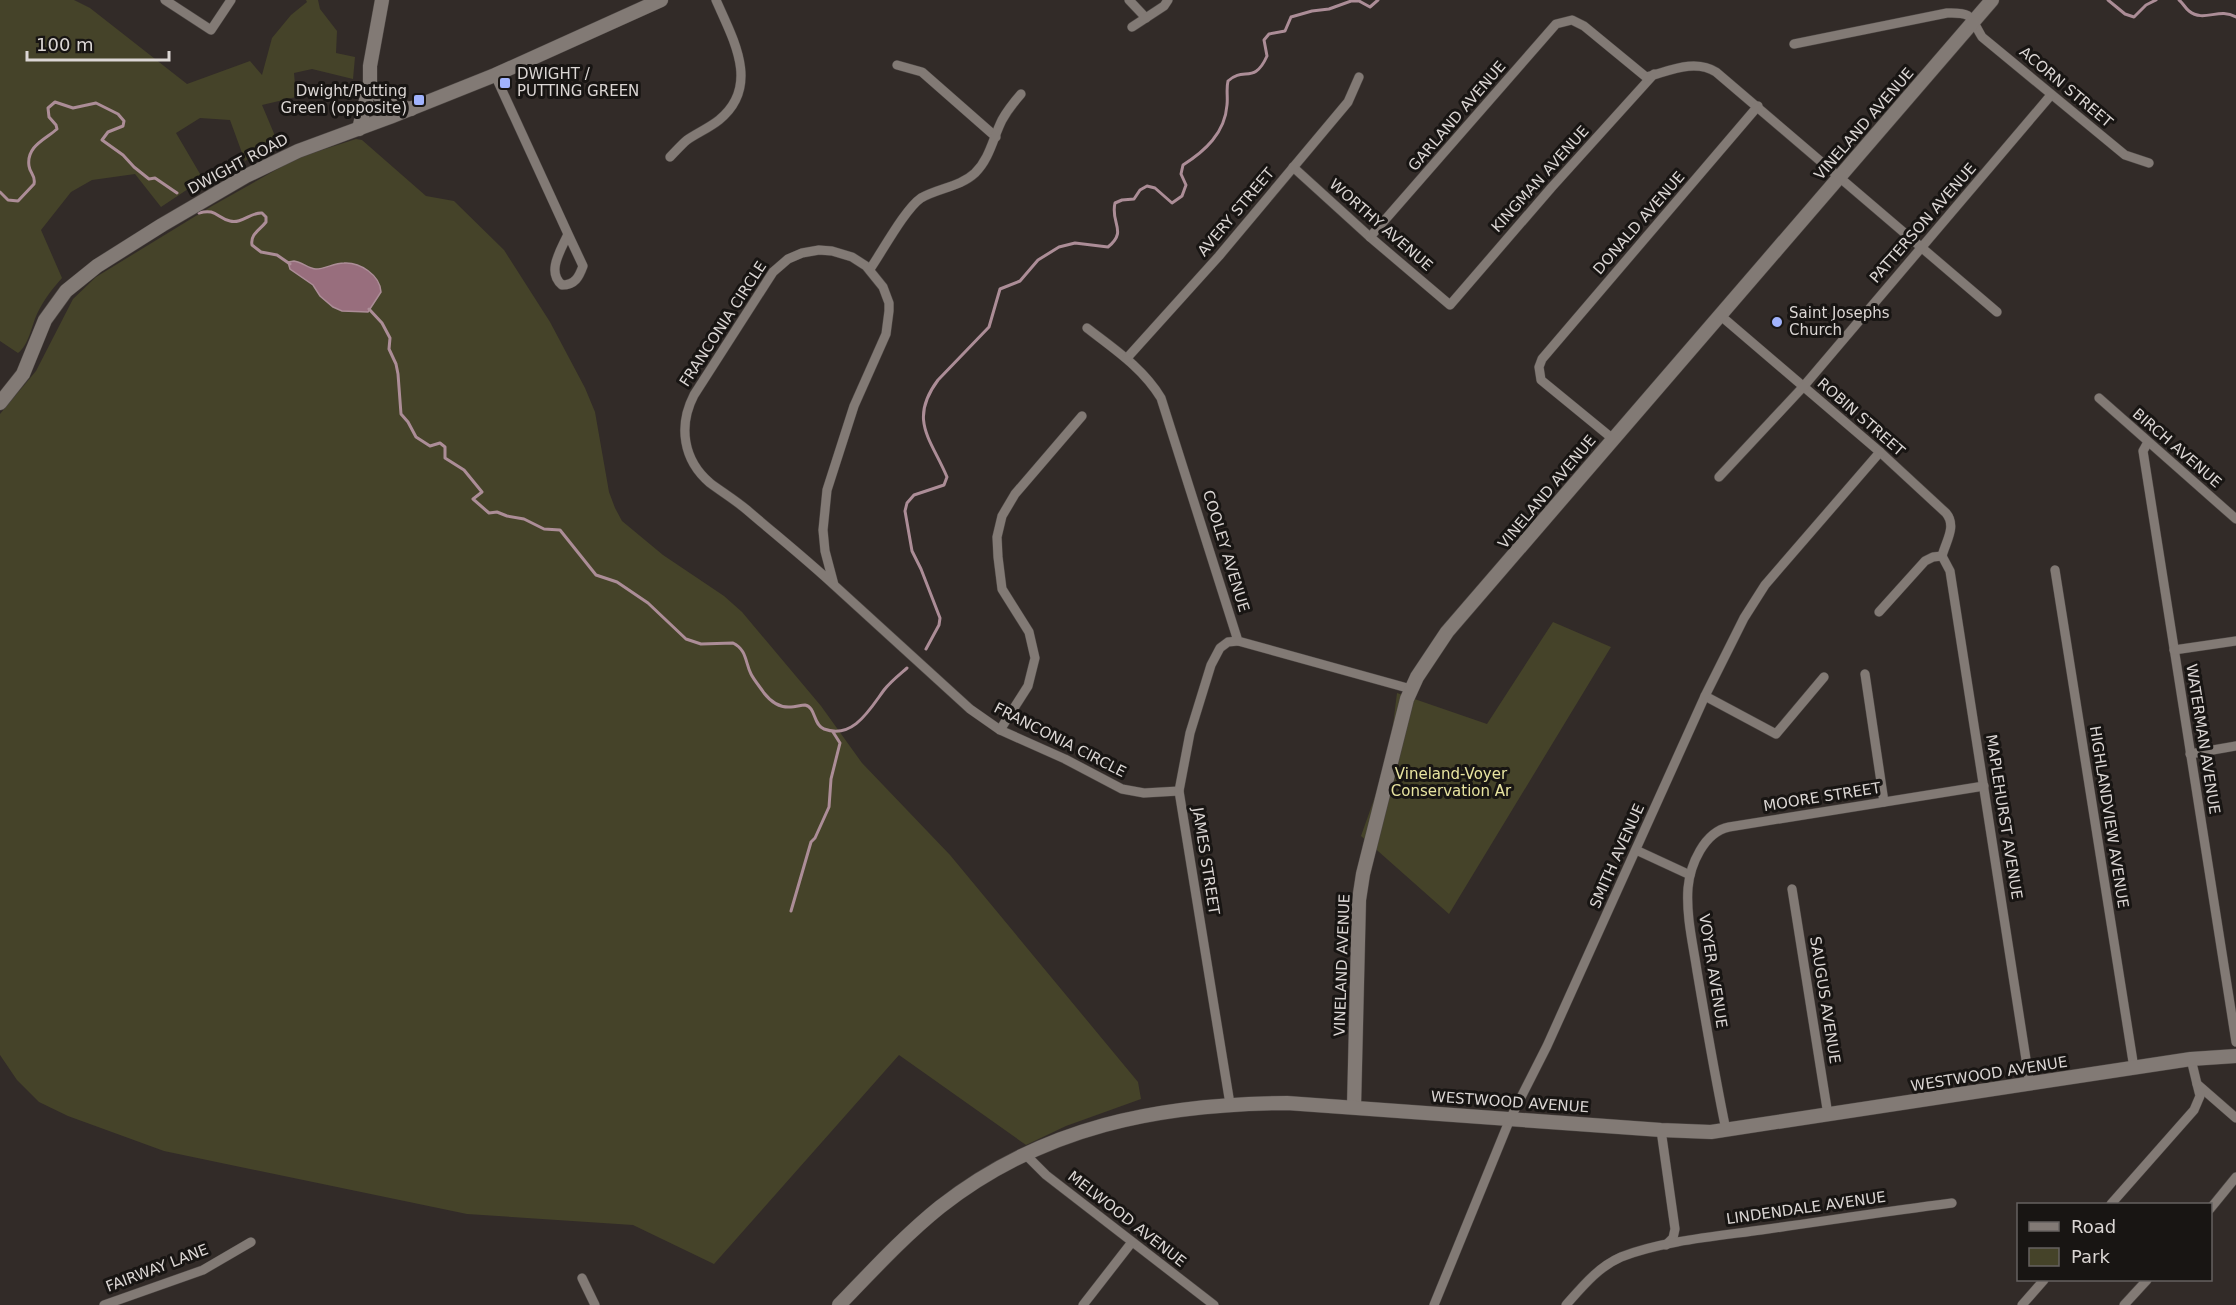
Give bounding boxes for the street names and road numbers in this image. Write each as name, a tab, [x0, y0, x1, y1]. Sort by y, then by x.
street label: ACORN STREET	[2016, 43, 2117, 132]
street label: GARLAND AVENUE	[1404, 57, 1510, 175]
street label: VINELAND AVENUE	[1810, 64, 1918, 184]
street label: KINGMAN AVENUE	[1487, 122, 1593, 236]
street label: DWIGHT ROAD	[185, 130, 291, 198]
street label: PATTERSON AVENUE	[1866, 159, 1980, 287]
street label: AVERY STREET	[1194, 164, 1279, 260]
street label: DONALD AVENUE	[1589, 168, 1689, 278]
street label: WORTHY AVENUE	[1326, 175, 1436, 275]
street label: FRANCONIA CIRCLE	[676, 258, 770, 390]
street label: ROBIN STREET	[1814, 374, 1909, 460]
street label: BIRCH AVENUE	[2129, 405, 2225, 491]
street label: VINELAND AVENUE	[1494, 432, 1600, 552]
street label: COOLEY AVENUE	[1199, 488, 1253, 614]
street label: WATERMAN AVENUE	[2182, 662, 2224, 816]
street label: FRANCONIA CIRCLE	[991, 699, 1129, 781]
street label: HIGHLANDVIEW AVENUE	[2086, 724, 2132, 910]
street label: MAPLEHURST AVENUE	[1982, 733, 2026, 901]
street label: MOORE STREET	[1762, 779, 1883, 815]
street label: SMITH AVENUE	[1586, 801, 1648, 911]
street label: JAMES STREET	[1188, 805, 1223, 917]
street label: VINELAND AVENUE	[1331, 893, 1353, 1037]
street label: VOYER AVENUE	[1695, 913, 1731, 1029]
street label: SAUGUS AVENUE	[1806, 935, 1844, 1065]
street label: WESTWOOD AVENUE	[1909, 1053, 2069, 1095]
street label: WESTWOOD AVENUE	[1430, 1087, 1590, 1117]
street label: MELWOOD AVENUE	[1064, 1167, 1190, 1271]
street label: LINDENDALE AVENUE	[1725, 1188, 1887, 1228]
street label: FAIRWAY LANE	[103, 1240, 211, 1296]

